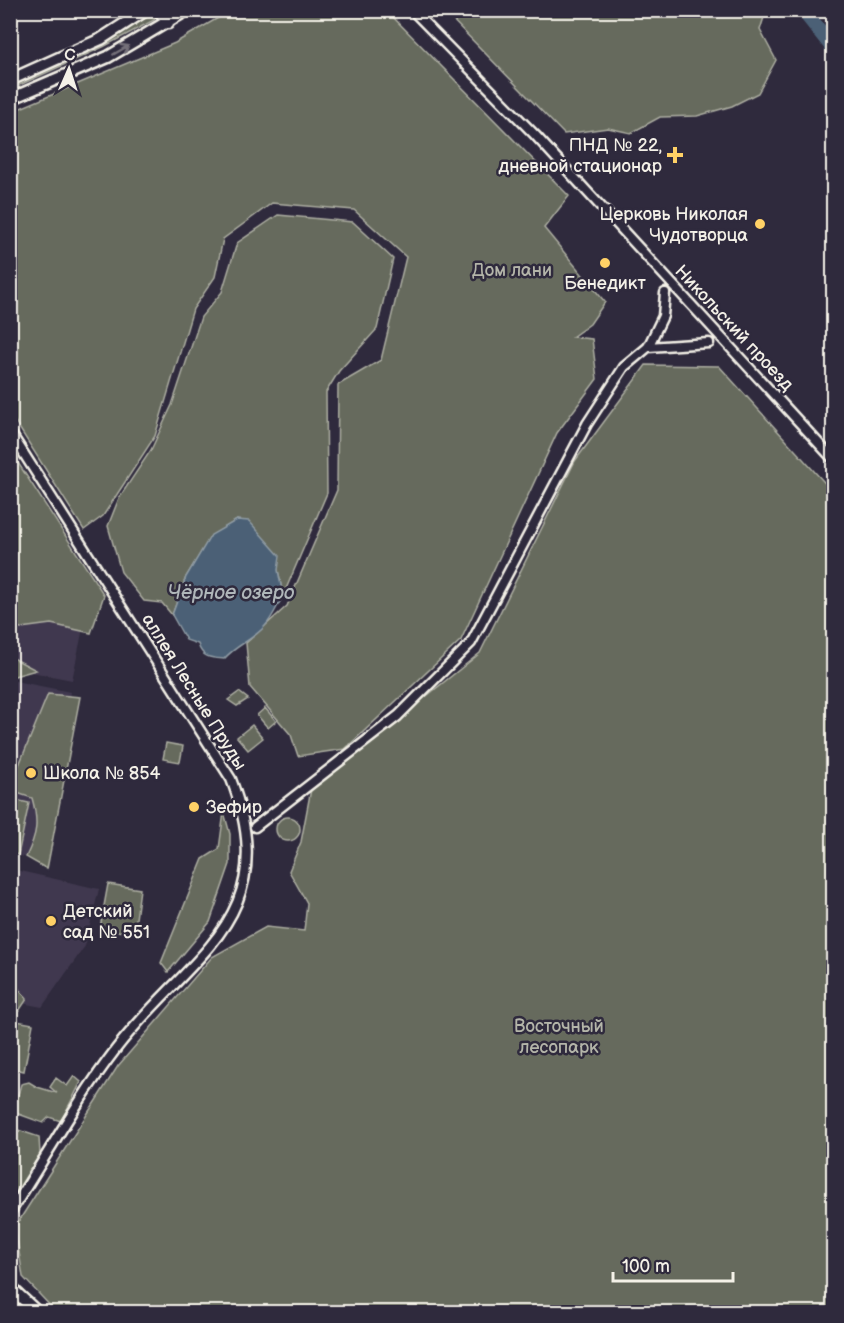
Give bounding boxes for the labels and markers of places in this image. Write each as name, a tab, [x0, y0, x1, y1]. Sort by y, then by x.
place label: ПНД № 22, дневной стационар	[498, 135, 662, 177]
marker: ПНД № 22, дневной стационар	[666, 146, 684, 164]
place label: Церковь Николая Чудотворца	[599, 204, 748, 246]
marker: Церковь Николая Чудотворца	[753, 217, 767, 231]
marker: Бенедикт	[598, 256, 612, 270]
place label: Бенедикт	[564, 273, 646, 294]
place label: Школа № 854	[43, 763, 161, 784]
marker: Школа № 854	[24, 766, 38, 780]
place label: Зефир	[206, 797, 262, 818]
marker: Зефир	[187, 800, 201, 814]
place label: Детский сад № 551	[63, 901, 150, 943]
marker: Детский сад № 551	[44, 914, 58, 928]

